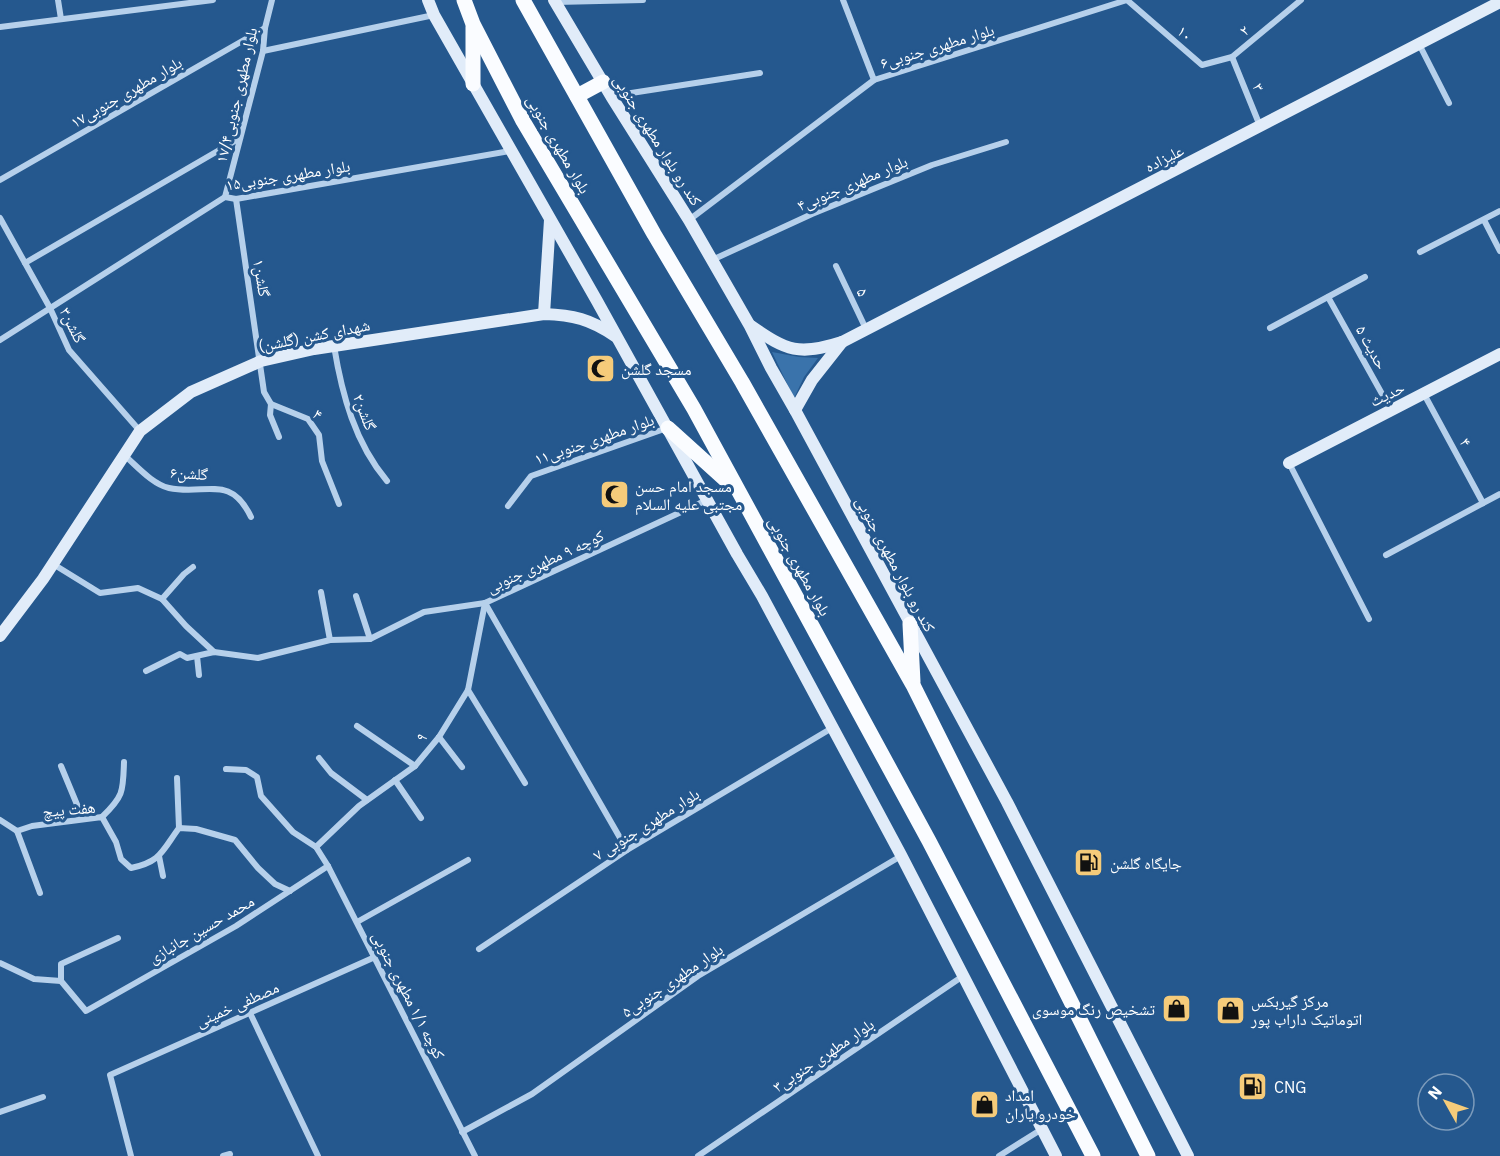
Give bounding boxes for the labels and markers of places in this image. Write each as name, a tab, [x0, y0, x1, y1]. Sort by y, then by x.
mosque icon: مسجد گلشن	[584, 353, 616, 385]
place label: مسجد گلشن	[621, 359, 691, 380]
place label: مسجد امام حسن مجتبی علیه السلام	[635, 476, 742, 515]
mosque icon: مسجد امام حسن مجتبی علیه السلام	[598, 479, 630, 511]
fuel station icon: جایگاه گلشن	[1073, 847, 1105, 879]
place label: جایگاه گلشن	[1110, 853, 1182, 874]
place label: مرکز گیربکس اتوماتیک داراب پور	[1250, 991, 1362, 1029]
shop icon: تشخیص رنگ موسوی	[1160, 993, 1192, 1025]
shop icon: مرکز گیربکس اتوماتیک داراب پور	[1214, 994, 1246, 1026]
place label: تشخیص رنگ موسوی	[1032, 999, 1155, 1020]
fuel station icon: CNG	[1237, 1071, 1269, 1103]
place label: CNG	[1274, 1077, 1306, 1097]
place label: امداد خودرو یاران	[1005, 1085, 1076, 1124]
shop icon: امداد خودرو یاران	[968, 1088, 1000, 1120]

